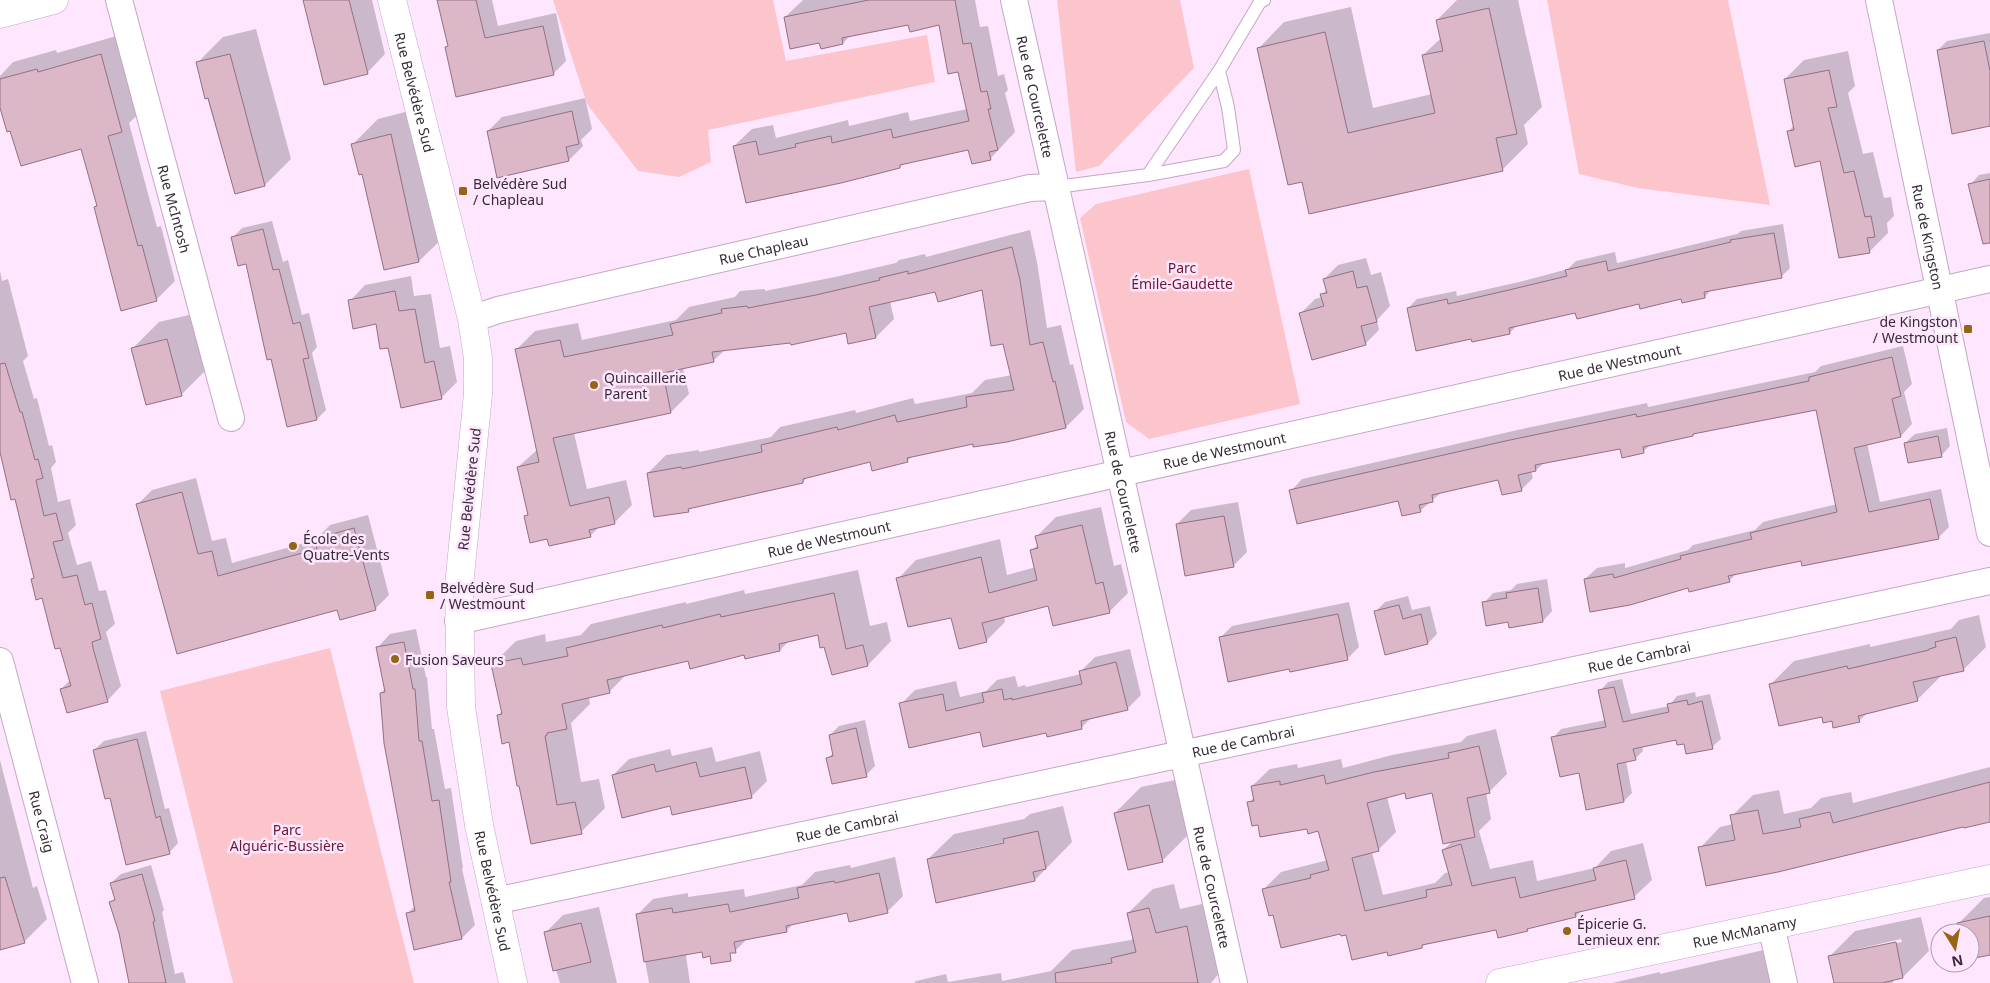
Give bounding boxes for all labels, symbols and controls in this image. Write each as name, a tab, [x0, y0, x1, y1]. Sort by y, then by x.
street label: Rue Belvédère Sud	[391, 30, 439, 154]
street label: Rue de Courcelette	[1013, 34, 1059, 160]
street label: Rue McIntosh	[154, 162, 196, 255]
place label: Belvédère Sud / Chapleau	[473, 174, 567, 209]
street label: Rue de Kingston	[1908, 182, 1949, 292]
marker: Belvédère Sud / Chapleau	[457, 185, 469, 197]
street label: Rue Chapleau	[717, 230, 810, 269]
park label: Parc Émile-Gaudette	[1131, 258, 1233, 293]
place label: de Kingston / Westmount	[1873, 312, 1958, 347]
marker: de Kingston / Westmount	[1962, 323, 1974, 335]
street label: Rue de Westmount	[1556, 339, 1683, 385]
place label: Quincaillerie Parent	[604, 368, 687, 403]
marker: Quincaillerie Parent	[588, 379, 600, 391]
street label: Rue Belvédère Sud	[453, 427, 485, 551]
street label: Rue de Westmount	[1161, 427, 1287, 473]
street label: Rue de Courcelette	[1101, 429, 1147, 555]
street label: Rue de Westmount	[766, 515, 892, 561]
place label: École des Quatre-Vents	[303, 529, 390, 564]
marker: École des Quatre-Vents	[287, 540, 299, 552]
place label: Belvédère Sud / Westmount	[440, 578, 534, 613]
marker: Belvédère Sud / Westmount	[424, 589, 436, 601]
street label: Rue de Cambrai	[1586, 636, 1692, 676]
place label: Fusion Saveurs	[405, 650, 504, 669]
marker: Fusion Saveurs	[389, 653, 401, 665]
street label: Rue de Cambrai	[1190, 721, 1296, 761]
street label: Rue Craig	[25, 788, 60, 855]
street label: Rue de Cambrai	[794, 805, 900, 846]
park label: Parc Alguéric-Bussière	[230, 820, 344, 855]
street label: Rue de Courcelette	[1190, 824, 1235, 950]
street label: Rue Belvédère Sud	[471, 829, 515, 953]
street label: Rue McManamy	[1691, 911, 1799, 951]
place label: Épicerie G. Lemieux enr.	[1577, 914, 1660, 949]
north arrow	[1930, 923, 1980, 973]
marker: Épicerie G. Lemieux enr.	[1561, 925, 1573, 937]
text: N	[1950, 951, 1965, 972]

